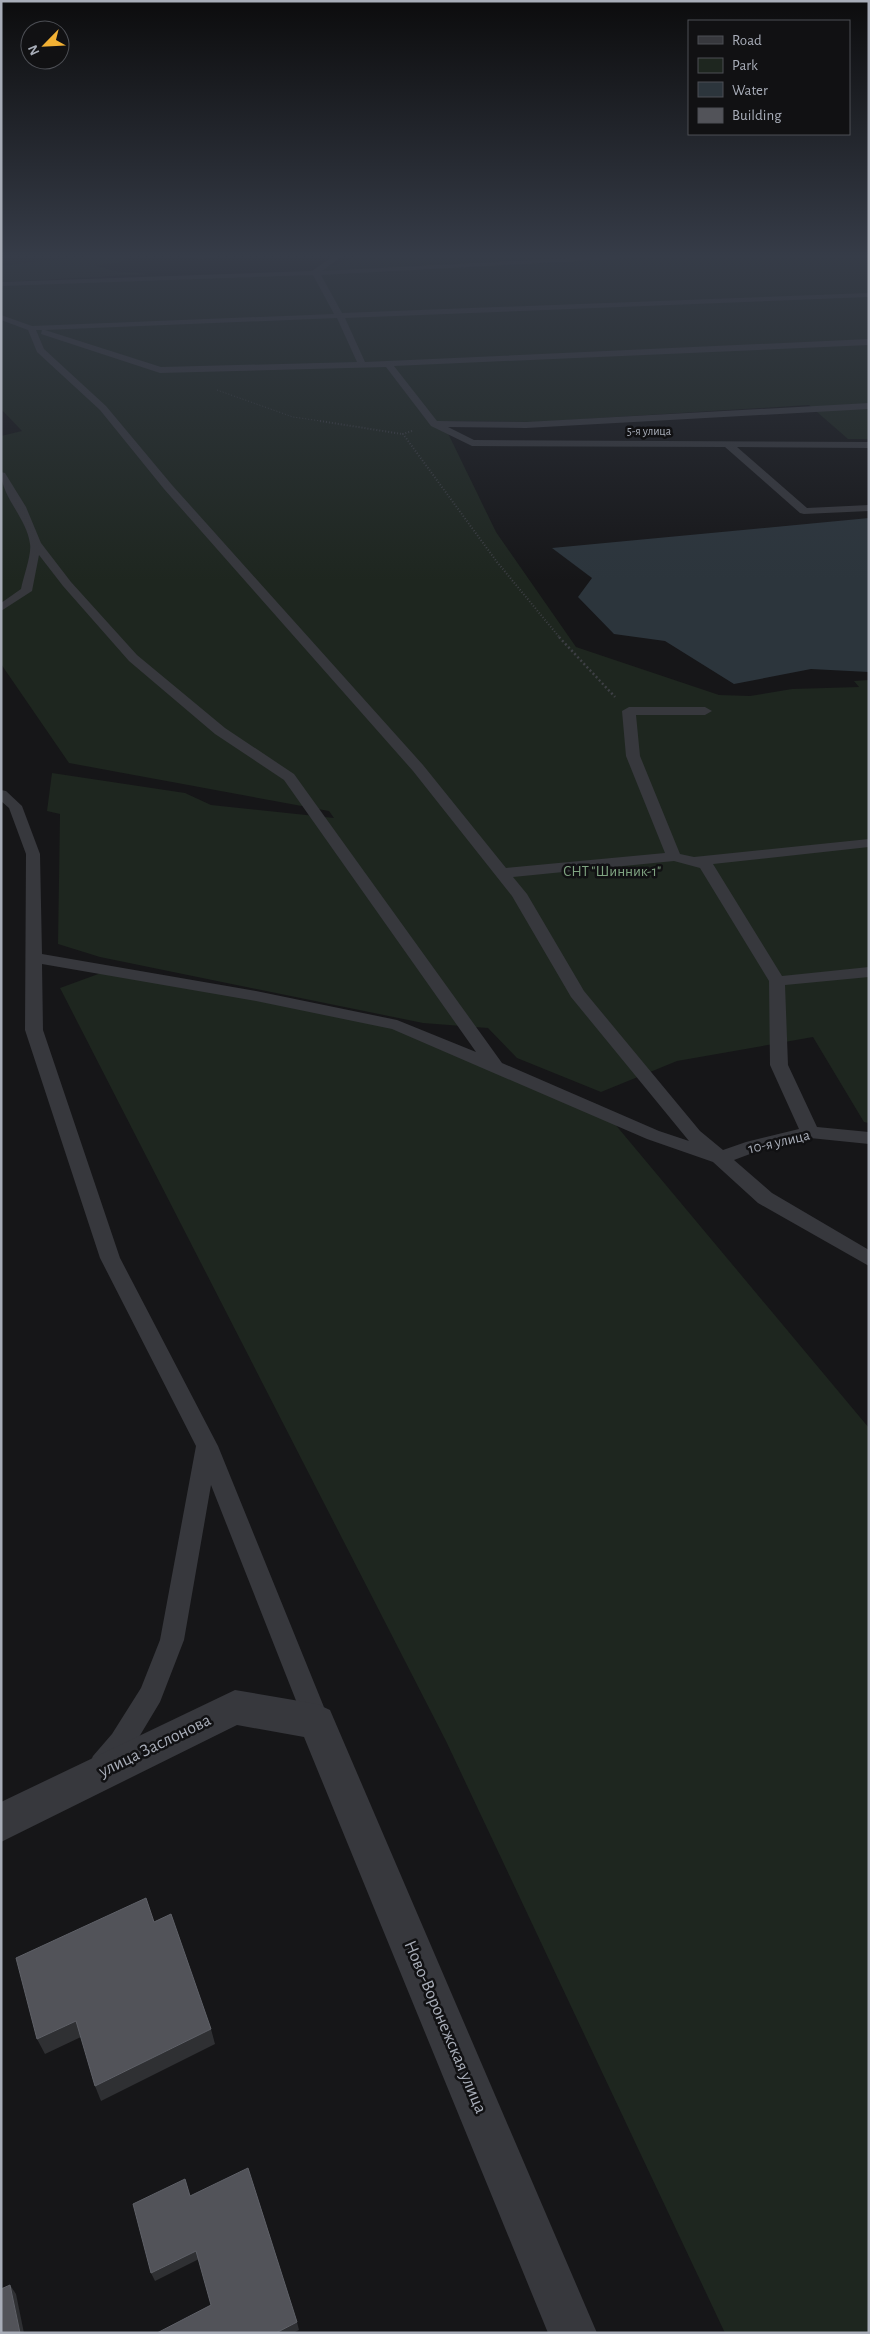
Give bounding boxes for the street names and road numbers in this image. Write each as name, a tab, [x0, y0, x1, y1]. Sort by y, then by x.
street label: 5-я улица	[627, 425, 672, 438]
street label: 10-я улица	[747, 1128, 811, 1156]
street label: улица Заслонова	[95, 1711, 214, 1781]
street label: Ново-Воронежская улица	[400, 1938, 490, 2116]

